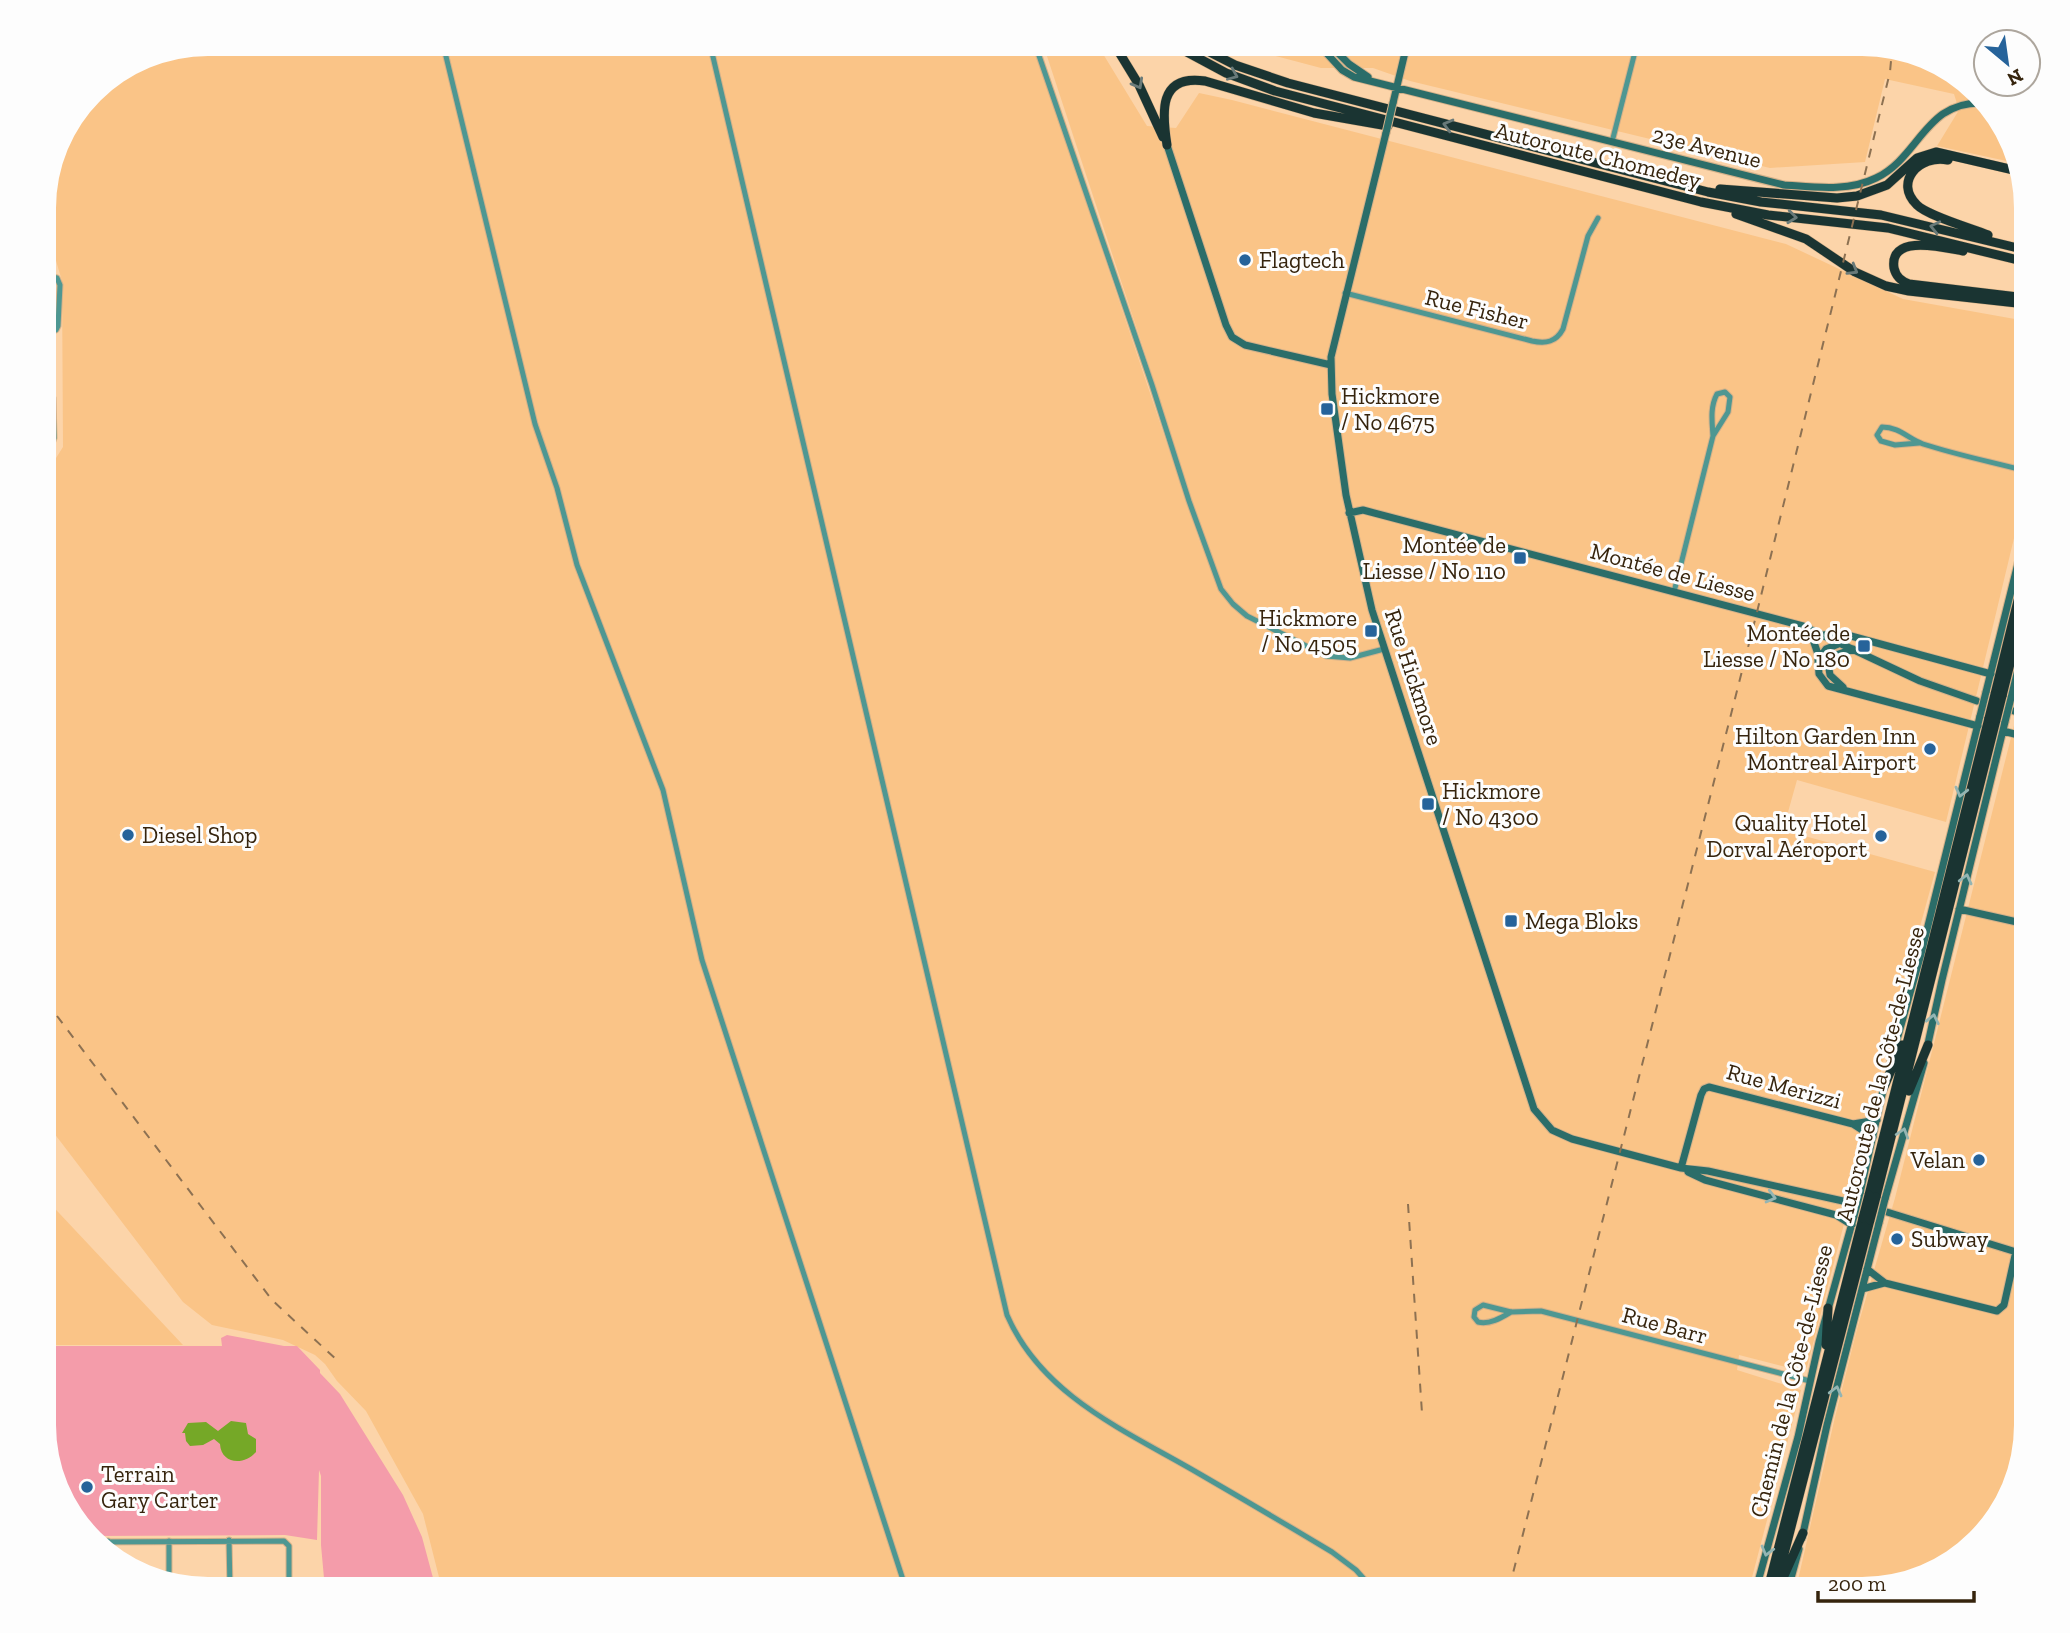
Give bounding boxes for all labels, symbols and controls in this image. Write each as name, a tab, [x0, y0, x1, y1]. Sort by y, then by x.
north arrow	[1972, 28, 2042, 98]
text: N	[2003, 64, 2027, 91]
one-way arrow	[1226, 67, 1238, 81]
one-way arrow	[1130, 77, 1143, 89]
street label: Autoroute Chomedey	[1492, 116, 1704, 194]
one-way arrow	[1442, 119, 1454, 133]
street label: 23e Avenue	[1650, 120, 1764, 174]
one-way arrow	[1786, 210, 1798, 225]
one-way arrow	[1929, 221, 1941, 235]
place label: Flagtech	[1259, 246, 1345, 274]
marker: Flagtech	[1237, 252, 1253, 268]
one-way arrow	[1846, 262, 1859, 275]
street label: Rue Fisher	[1422, 283, 1532, 335]
place label: Hickmore / No 4675	[1341, 382, 1440, 436]
marker: Hickmore / No 4675	[1319, 401, 1335, 417]
place label: Montée de Liesse / No 110	[1363, 531, 1506, 585]
street label: Montée de Liesse	[1588, 537, 1758, 607]
marker: Montée de Liesse / No 110	[1512, 550, 1528, 566]
place label: Hickmore / No 4505	[1258, 604, 1357, 658]
street label: Rue Hickmore	[1379, 605, 1449, 749]
place label: Montée de Liesse / No 180	[1703, 619, 1850, 673]
marker: Hickmore / No 4505	[1363, 623, 1379, 639]
marker: Montée de Liesse / No 180	[1856, 638, 1872, 654]
place label: Hilton Garden Inn Montreal Airport	[1735, 722, 1916, 776]
marker: Hilton Garden Inn Montreal Airport	[1922, 741, 1938, 757]
place label: Hickmore / No 4300	[1442, 777, 1541, 831]
one-way arrow	[1955, 786, 1969, 798]
marker: Hickmore / No 4300	[1420, 796, 1436, 812]
place label: Quality Hotel Dorval Aéroport	[1706, 809, 1867, 863]
place label: Diesel Shop	[142, 821, 257, 849]
marker: Diesel Shop	[120, 827, 136, 843]
marker: Quality Hotel Dorval Aéroport	[1873, 828, 1889, 844]
one-way arrow	[1958, 873, 1972, 885]
place label: Mega Bloks	[1525, 907, 1638, 935]
marker: Mega Bloks	[1503, 913, 1519, 929]
street label: Autoroute de la Côte-de-Liesse	[1830, 923, 1930, 1225]
one-way arrow	[1925, 1013, 1940, 1025]
street label: Rue Merizzi	[1724, 1057, 1844, 1115]
one-way arrow	[1895, 1128, 1910, 1140]
place label: Velan	[1909, 1146, 1965, 1174]
marker: Velan	[1971, 1152, 1987, 1168]
one-way arrow	[1765, 1189, 1777, 1204]
place label: Subway	[1911, 1225, 1989, 1253]
marker: Subway	[1889, 1231, 1905, 1247]
street label: Chemin de la Côte-de-Liesse	[1744, 1242, 1838, 1520]
street label: Rue Barr	[1619, 1300, 1711, 1350]
one-way arrow	[1828, 1385, 1842, 1397]
place label: Terrain Gary Carter	[101, 1460, 219, 1514]
marker: Terrain Gary Carter	[79, 1479, 95, 1495]
one-way arrow	[1761, 1544, 1775, 1556]
scale bar	[1818, 1560, 1974, 1604]
text: 200 m	[1828, 1571, 1886, 1596]

